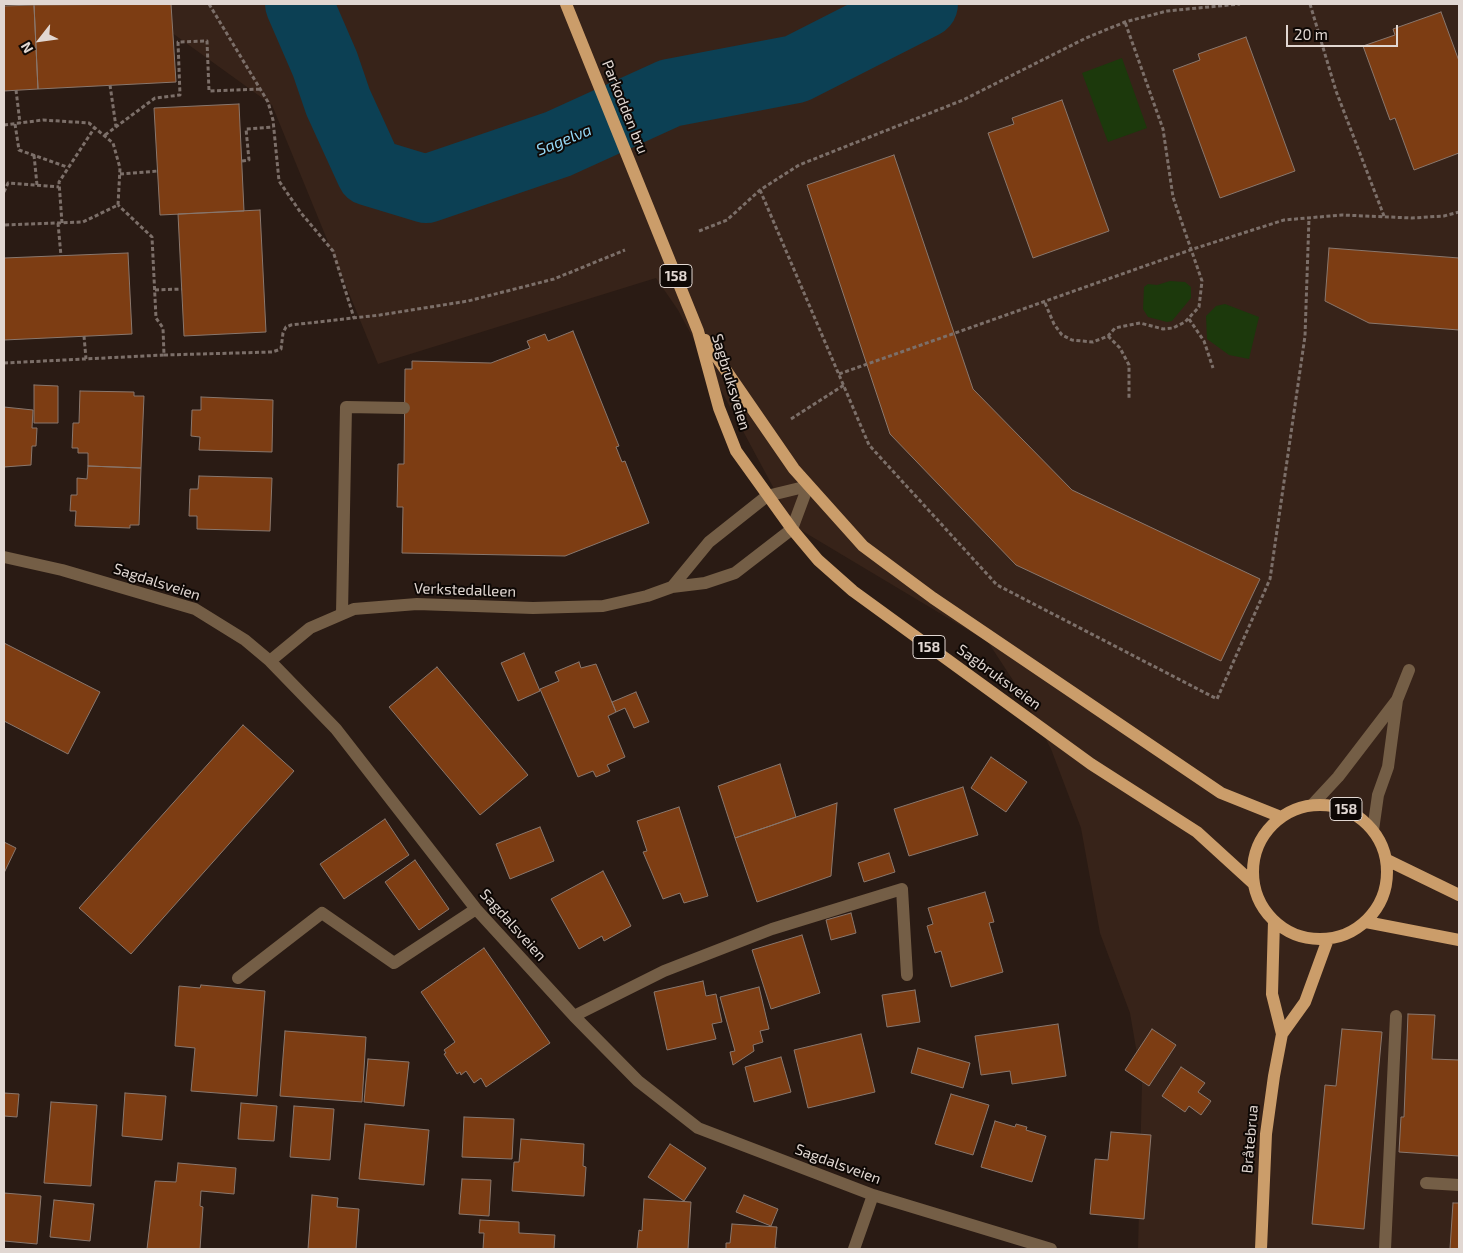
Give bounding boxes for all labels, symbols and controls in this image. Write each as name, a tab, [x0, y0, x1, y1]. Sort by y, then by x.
north arrow	[15, 15, 65, 65]
scale bar	[1288, 15, 1400, 47]
text: 20 m	[1294, 25, 1328, 43]
text: N	[17, 39, 36, 56]
street label: Parkodden bru	[598, 58, 652, 156]
water label: Sagelva	[534, 120, 594, 160]
road number: 158	[660, 264, 692, 288]
street label: Sagbruksveien	[708, 332, 754, 432]
street label: Sagdalsveien	[111, 559, 203, 605]
street label: Verkstedalleen	[414, 579, 516, 601]
road number: 158	[913, 636, 945, 659]
street label: Sagbruksveien	[953, 640, 1045, 714]
road number: 158	[1330, 798, 1362, 821]
street label: Sagdalsveien	[476, 885, 550, 965]
street label: Bråtebrua	[1238, 1104, 1262, 1174]
street label: Sagdalsveien	[793, 1140, 883, 1188]

